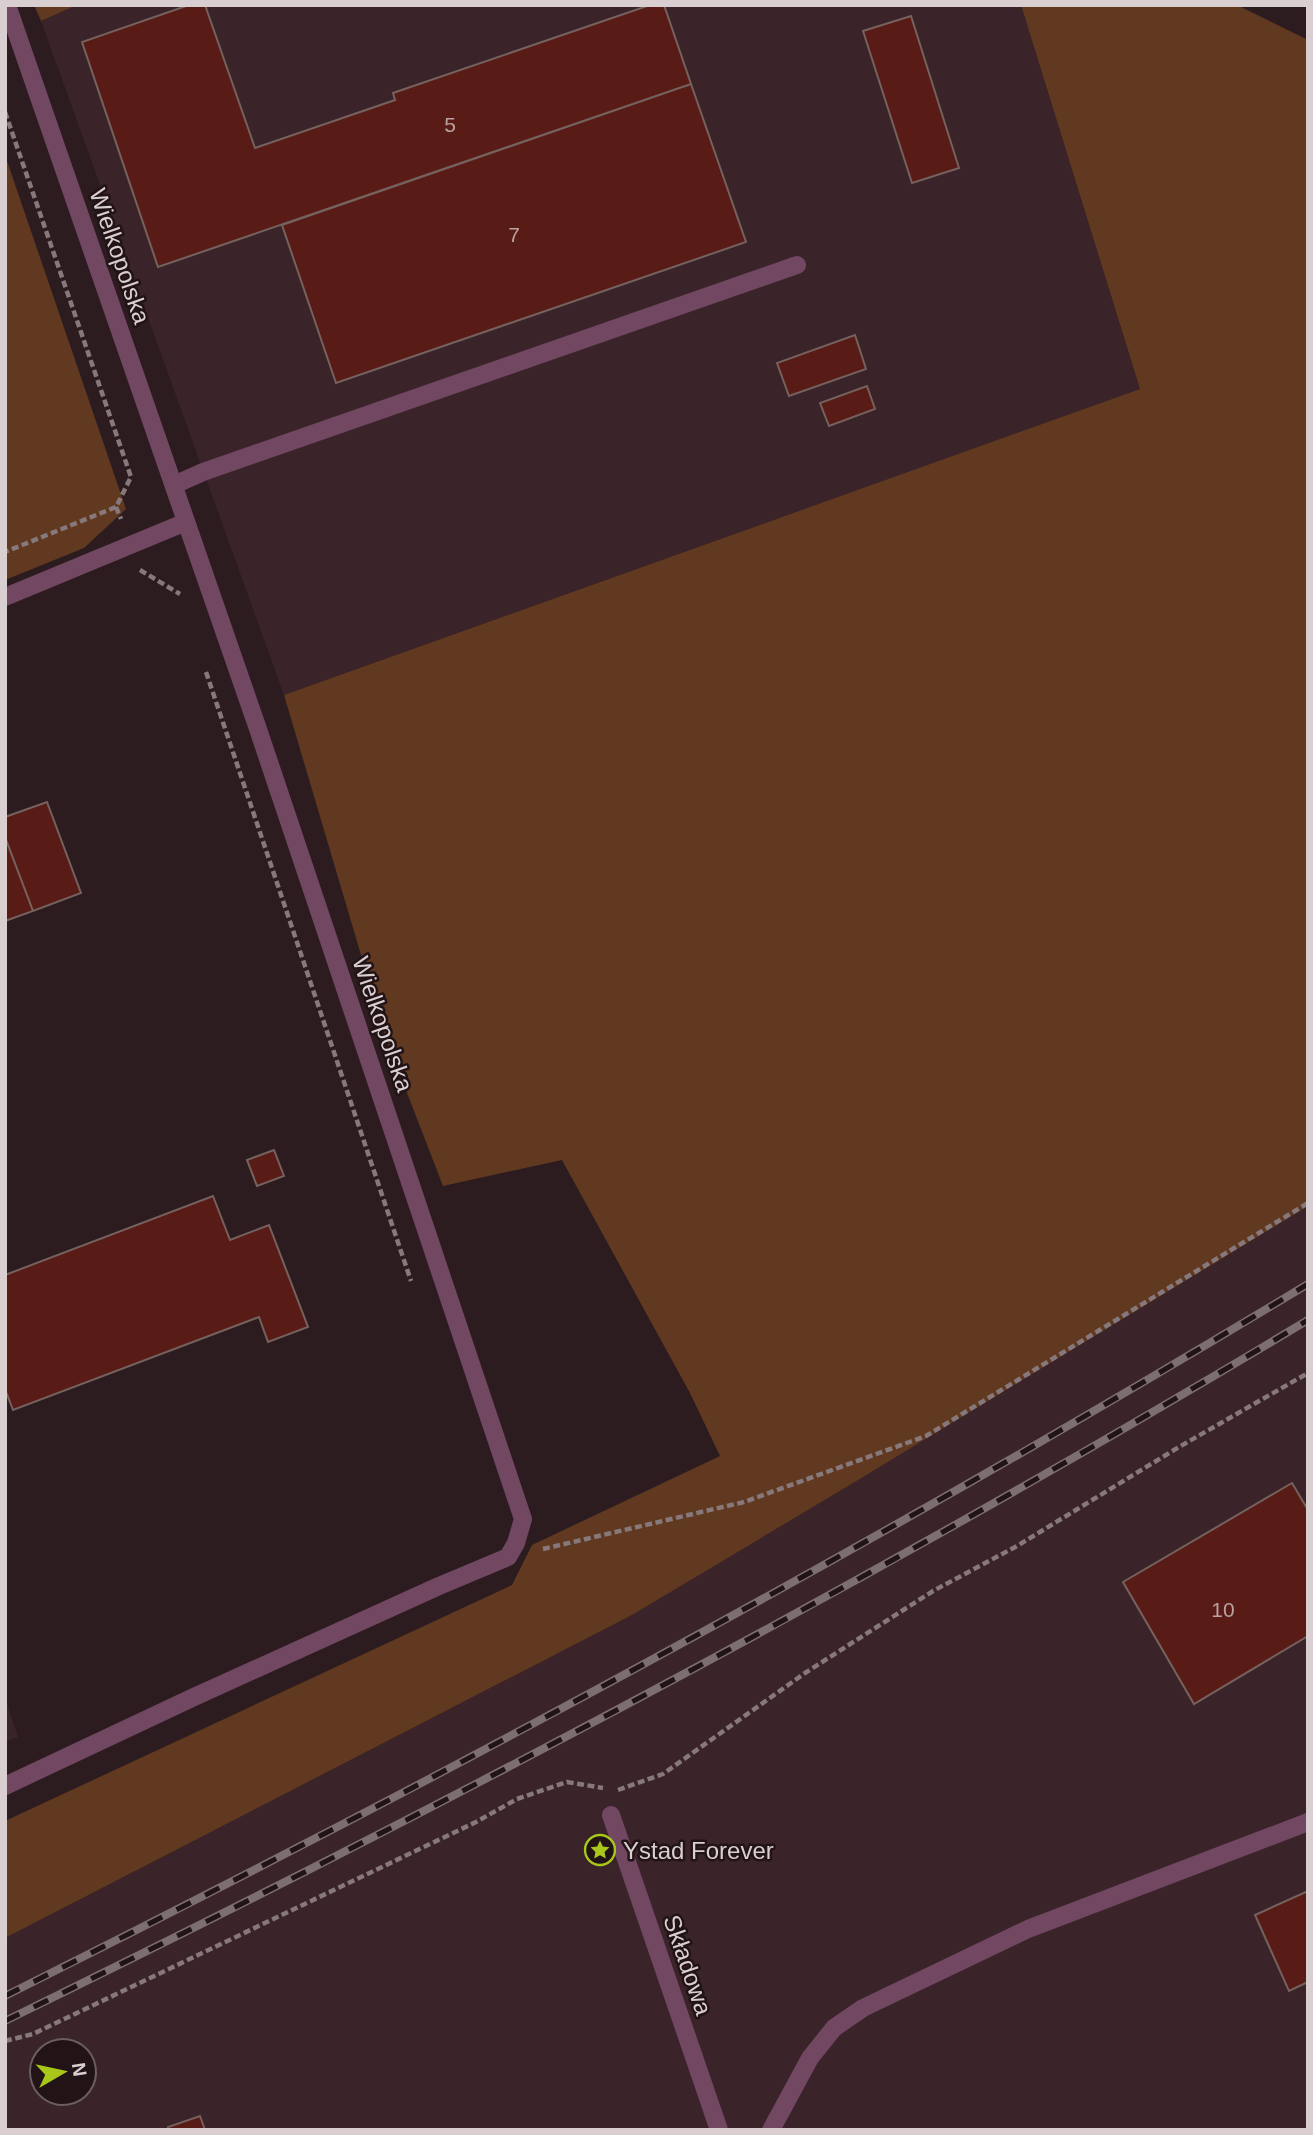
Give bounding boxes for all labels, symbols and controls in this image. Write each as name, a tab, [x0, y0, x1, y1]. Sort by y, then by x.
house number: 5	[444, 113, 456, 136]
street label: Wielkopolska	[84, 185, 156, 328]
house number: 7	[508, 223, 520, 246]
street label: Wielkopolska	[347, 953, 419, 1096]
house number: 10	[1211, 1598, 1235, 1621]
place icon: Ystad Forever	[583, 1833, 617, 1867]
place label: Ystad Forever	[623, 1837, 774, 1864]
street label: Składowa	[658, 1911, 718, 2019]
north arrow	[28, 2037, 98, 2107]
text: N	[68, 2061, 91, 2078]

